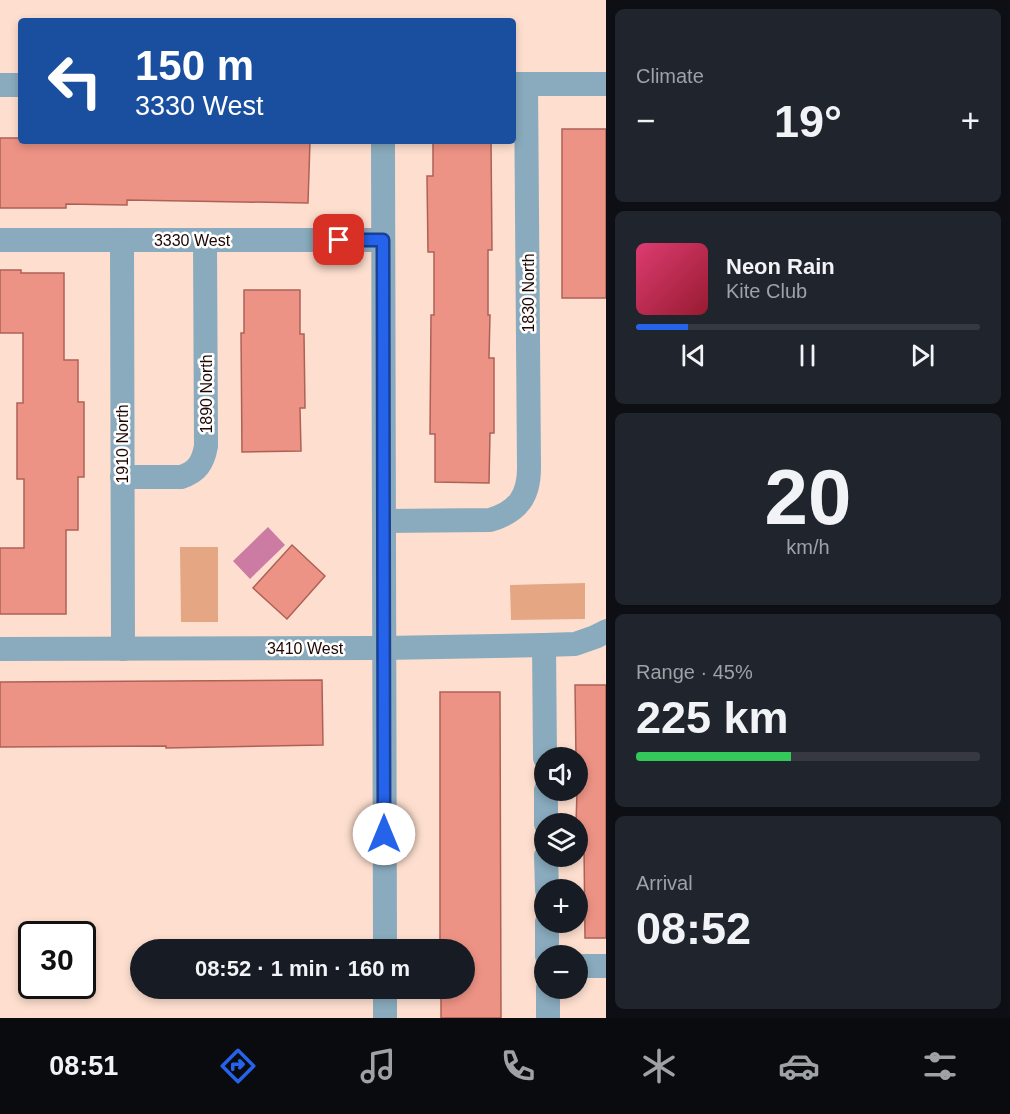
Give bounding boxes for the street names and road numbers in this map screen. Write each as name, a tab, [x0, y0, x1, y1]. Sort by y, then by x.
street label: 3330 West	[154, 232, 231, 249]
street label: 1830 North	[520, 253, 537, 333]
street label: 1890 North	[198, 354, 215, 434]
street label: 1910 North	[114, 404, 131, 484]
street label: 3410 West	[267, 640, 344, 657]

